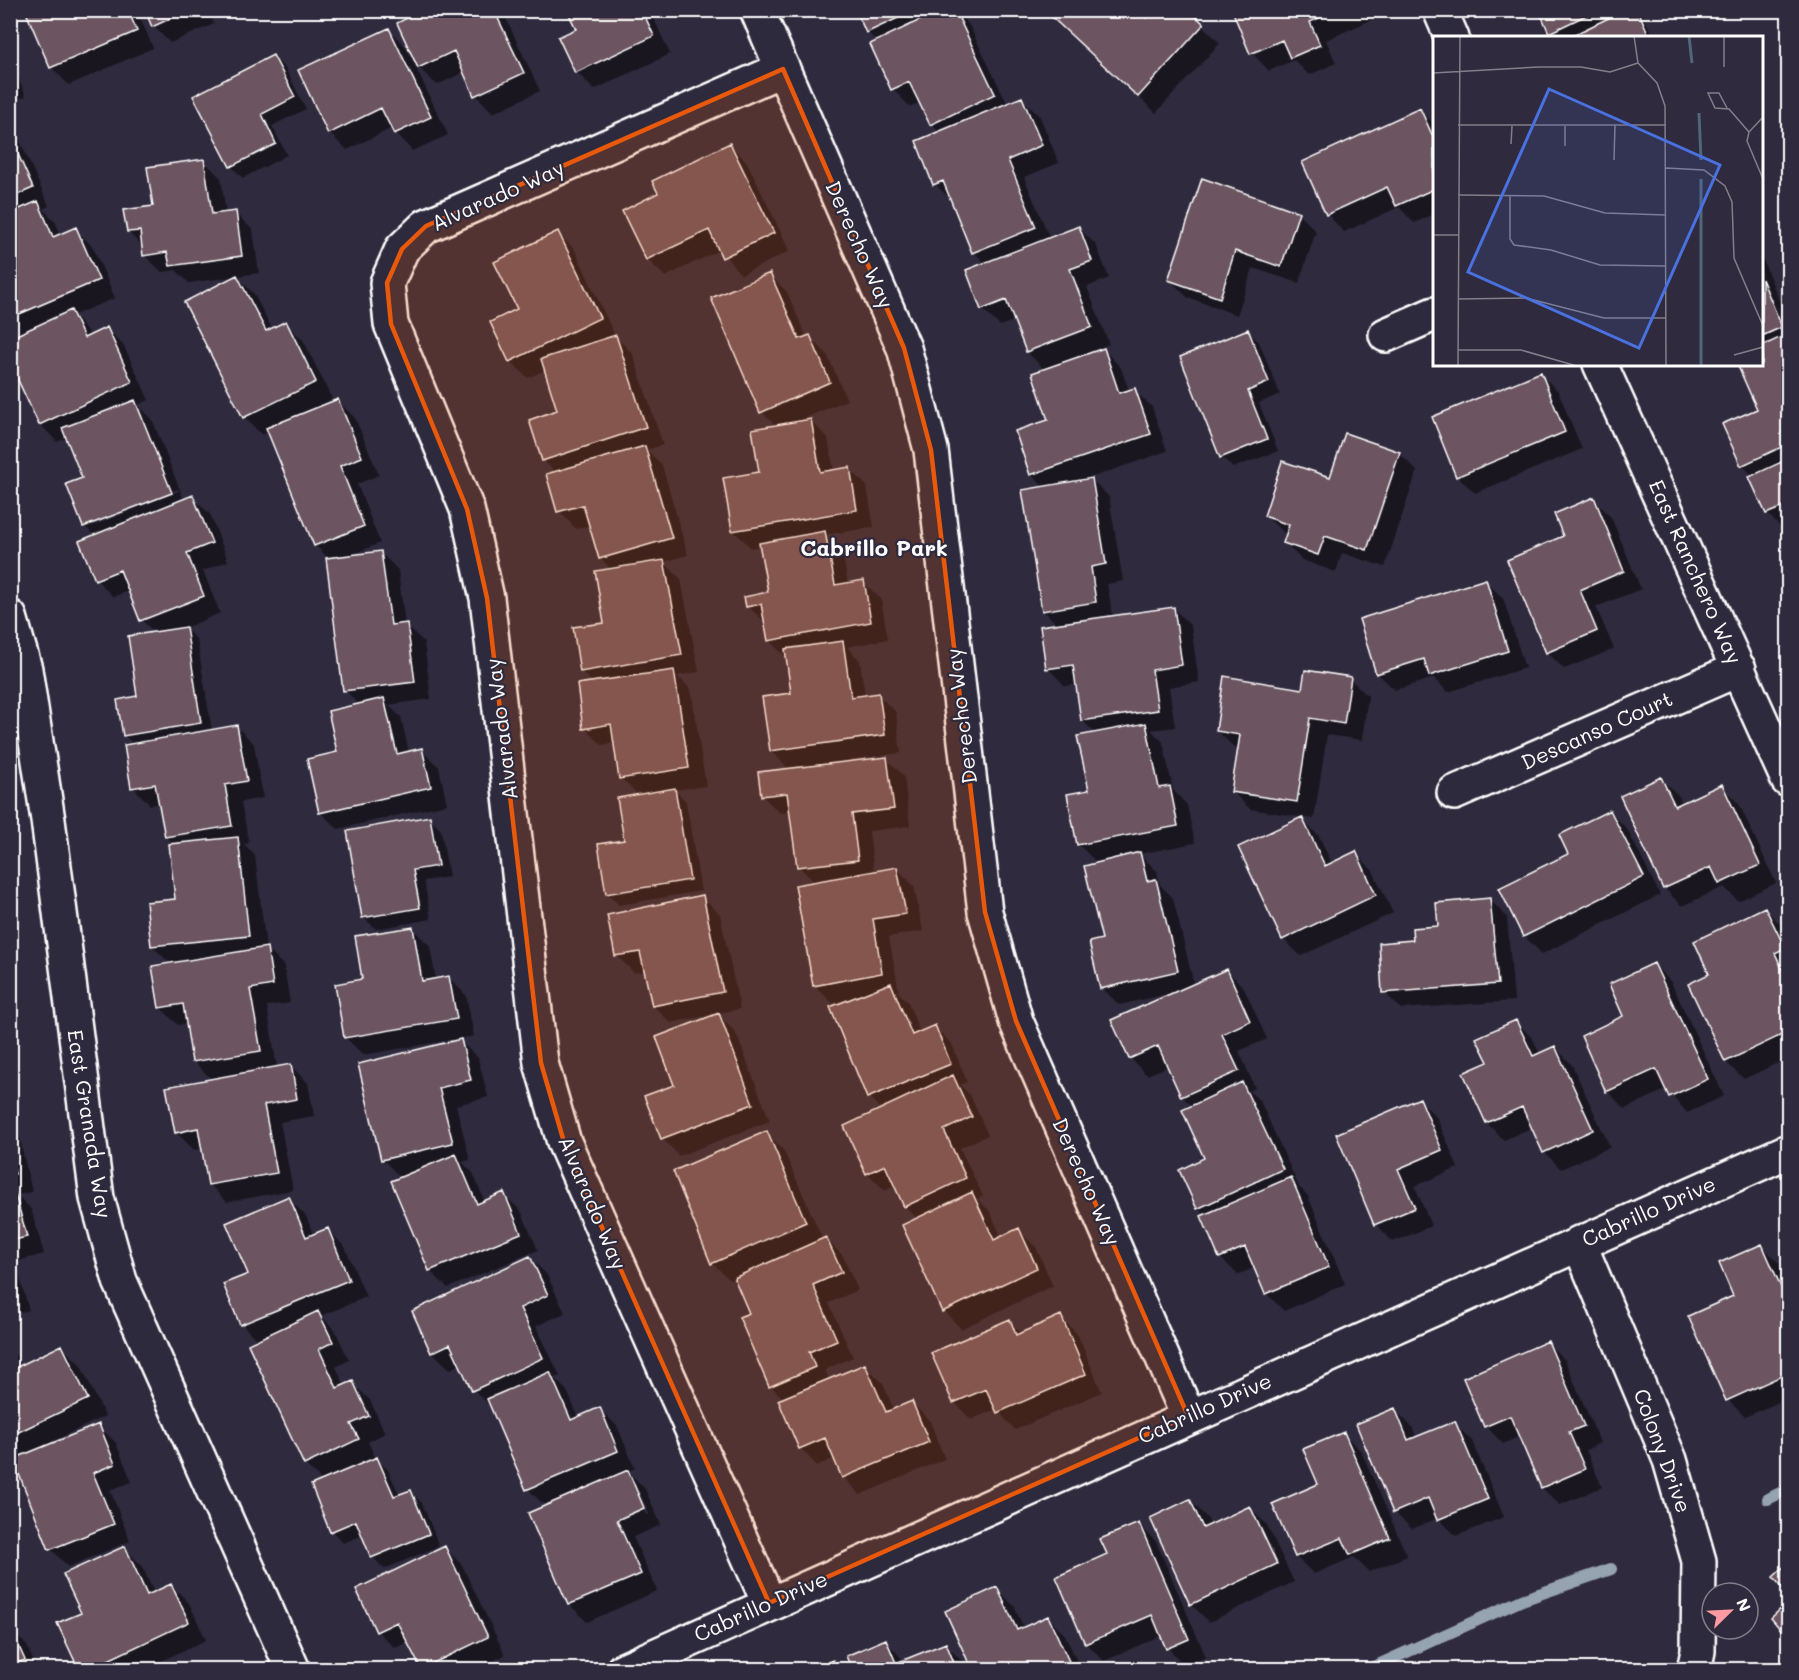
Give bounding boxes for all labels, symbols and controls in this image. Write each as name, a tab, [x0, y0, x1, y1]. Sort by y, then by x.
inset map	[1433, 36, 1763, 366]
street label: Alvarado Way	[427, 153, 568, 236]
street label: Derecho Way	[820, 176, 901, 312]
street label: East Ranchero Way	[1644, 475, 1749, 668]
district label: Cabrillo Park	[800, 533, 948, 562]
street label: Derecho Way	[939, 647, 982, 786]
street label: Alvarado Way	[478, 657, 523, 802]
street label: Descanso Court	[1517, 684, 1676, 775]
street label: East Granada Way	[62, 1027, 119, 1220]
street label: Derecho Way	[1047, 1113, 1128, 1249]
street label: Alvarado Way	[553, 1132, 634, 1273]
street label: Cabrillo Drive	[1577, 1169, 1719, 1252]
street label: Cabrillo Drive	[1133, 1366, 1275, 1449]
street label: Colony Drive	[1628, 1385, 1698, 1516]
street label: Cabrillo Drive	[689, 1564, 831, 1647]
north arrow	[1700, 1581, 1760, 1641]
text: N	[1732, 1595, 1756, 1615]

